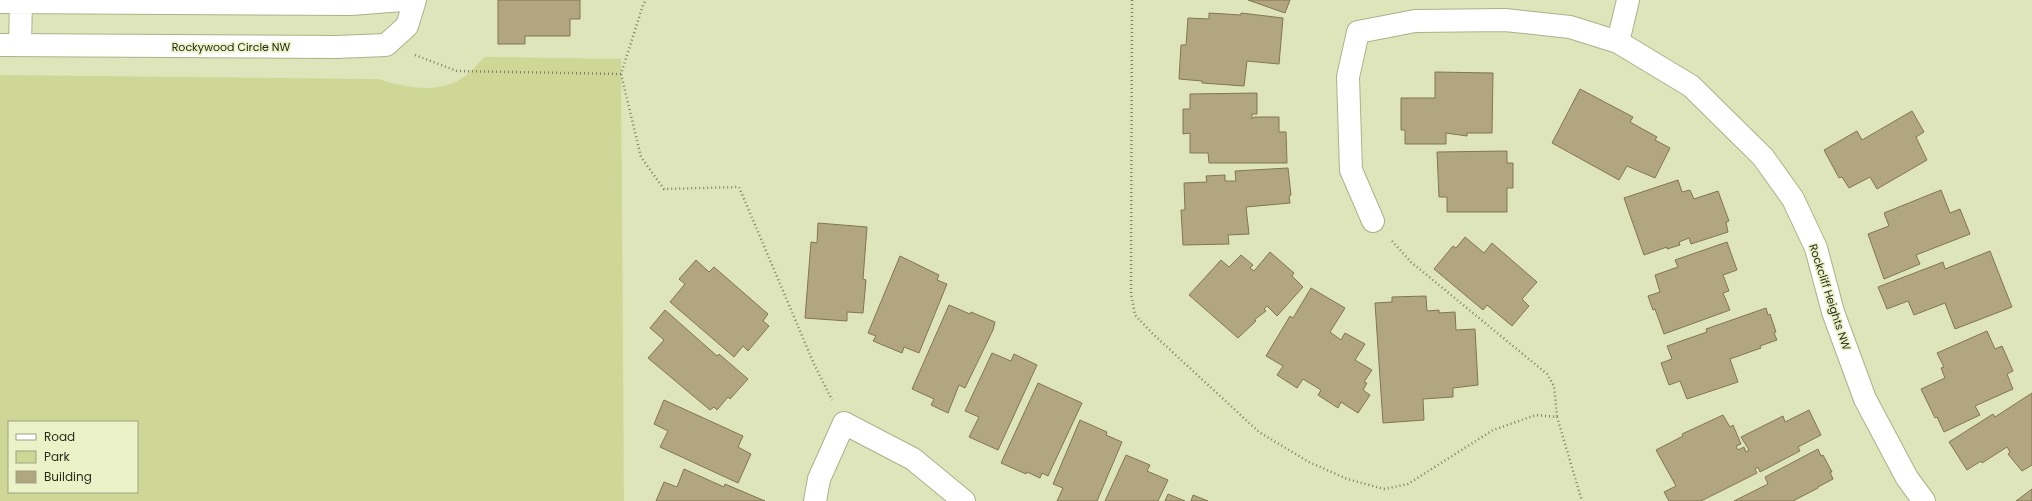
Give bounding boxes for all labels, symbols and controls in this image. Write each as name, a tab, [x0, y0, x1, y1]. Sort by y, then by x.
street label: Rockywood Circle NW	[172, 39, 291, 55]
street label: Rockcliff Heights NW	[1805, 242, 1855, 353]
legend	[8, 421, 138, 493]
text: Road	[44, 428, 75, 445]
text: Park	[44, 448, 71, 465]
text: Building	[44, 468, 92, 485]

